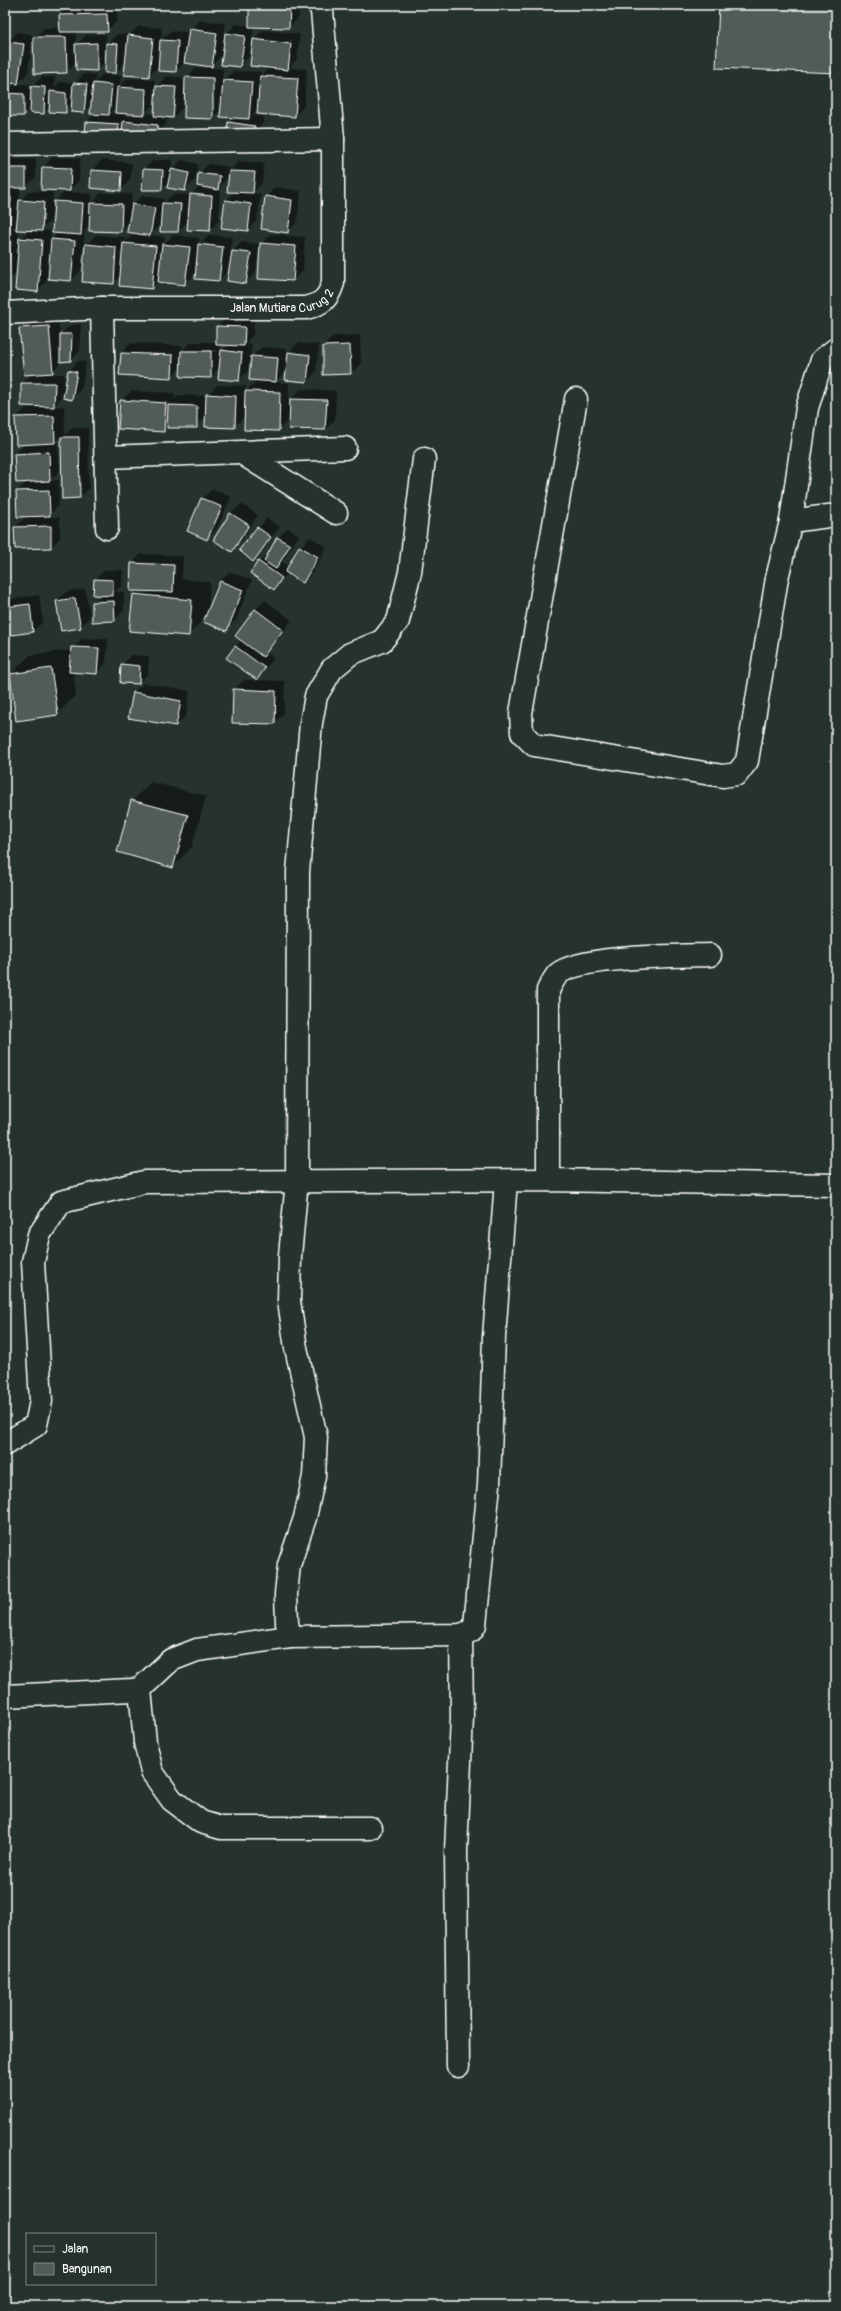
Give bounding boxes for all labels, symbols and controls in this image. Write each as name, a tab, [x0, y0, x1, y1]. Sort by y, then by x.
street label: Jalan Mutiara Curug 2	[230, 286, 338, 316]
legend	[26, 2233, 156, 2285]
text: Jalan	[62, 2242, 88, 2257]
text: Bangunan	[62, 2262, 112, 2277]

